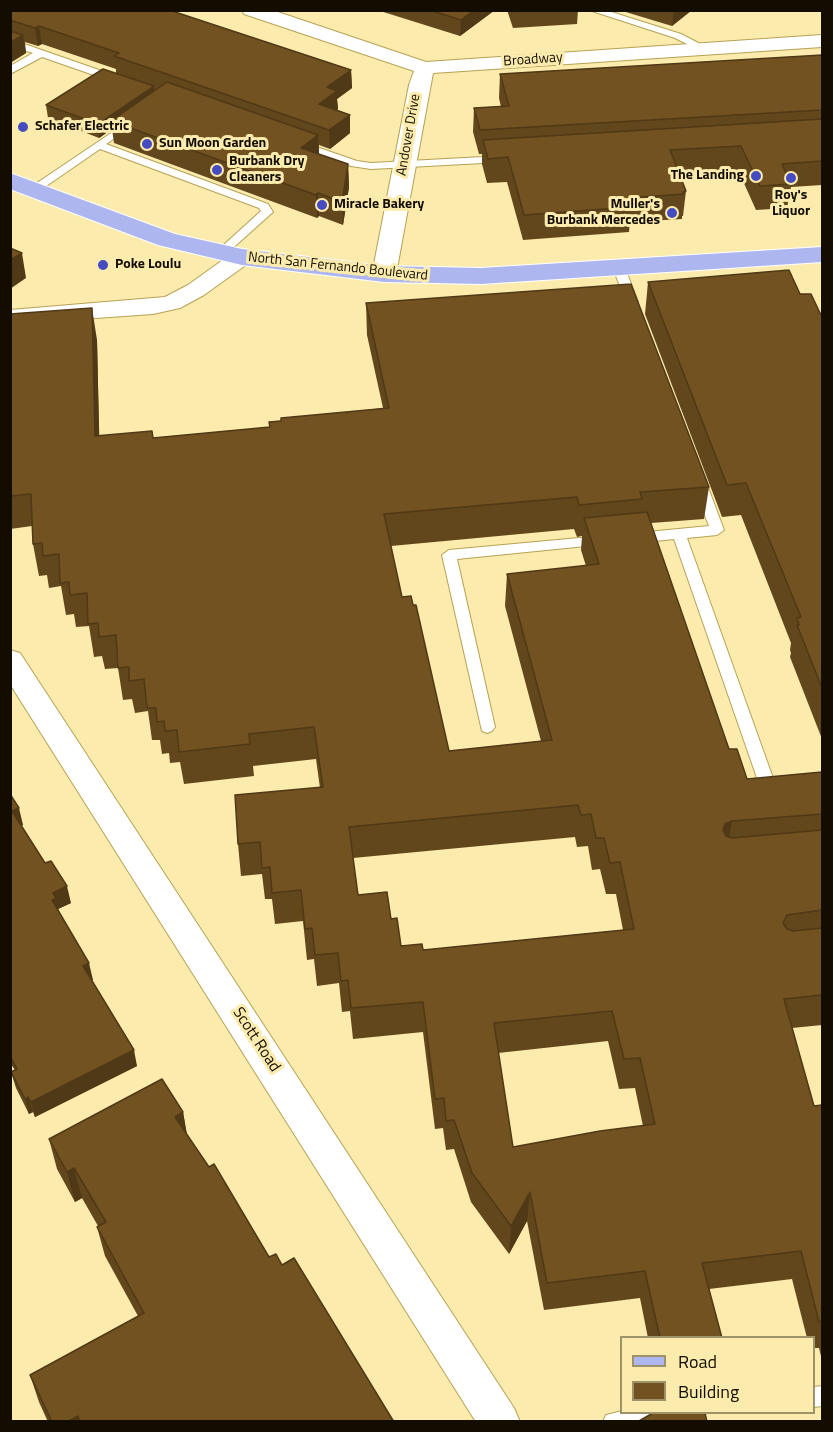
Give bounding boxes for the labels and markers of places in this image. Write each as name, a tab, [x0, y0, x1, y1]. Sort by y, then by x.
place label: Schafer Electric	[35, 119, 129, 135]
marker: Schafer Electric	[16, 120, 30, 134]
place label: Sun Moon Garden	[159, 136, 266, 152]
marker: Sun Moon Garden	[140, 137, 154, 151]
place label: Burbank Dry Cleaners	[229, 154, 304, 186]
marker: Burbank Dry Cleaners	[210, 163, 224, 177]
place label: The Landing	[671, 168, 744, 184]
marker: The Landing	[749, 169, 763, 183]
marker: Roy's Liquor	[784, 171, 798, 185]
place label: Roy's Liquor	[772, 188, 810, 220]
place label: Miracle Bakery	[334, 197, 424, 213]
place label: Muller's Burbank Mercedes	[547, 197, 660, 230]
marker: Miracle Bakery	[315, 198, 329, 212]
marker: Muller's Burbank Mercedes	[665, 206, 679, 220]
place label: Poke Loulu	[115, 257, 181, 273]
marker: Poke Loulu	[96, 258, 110, 272]

